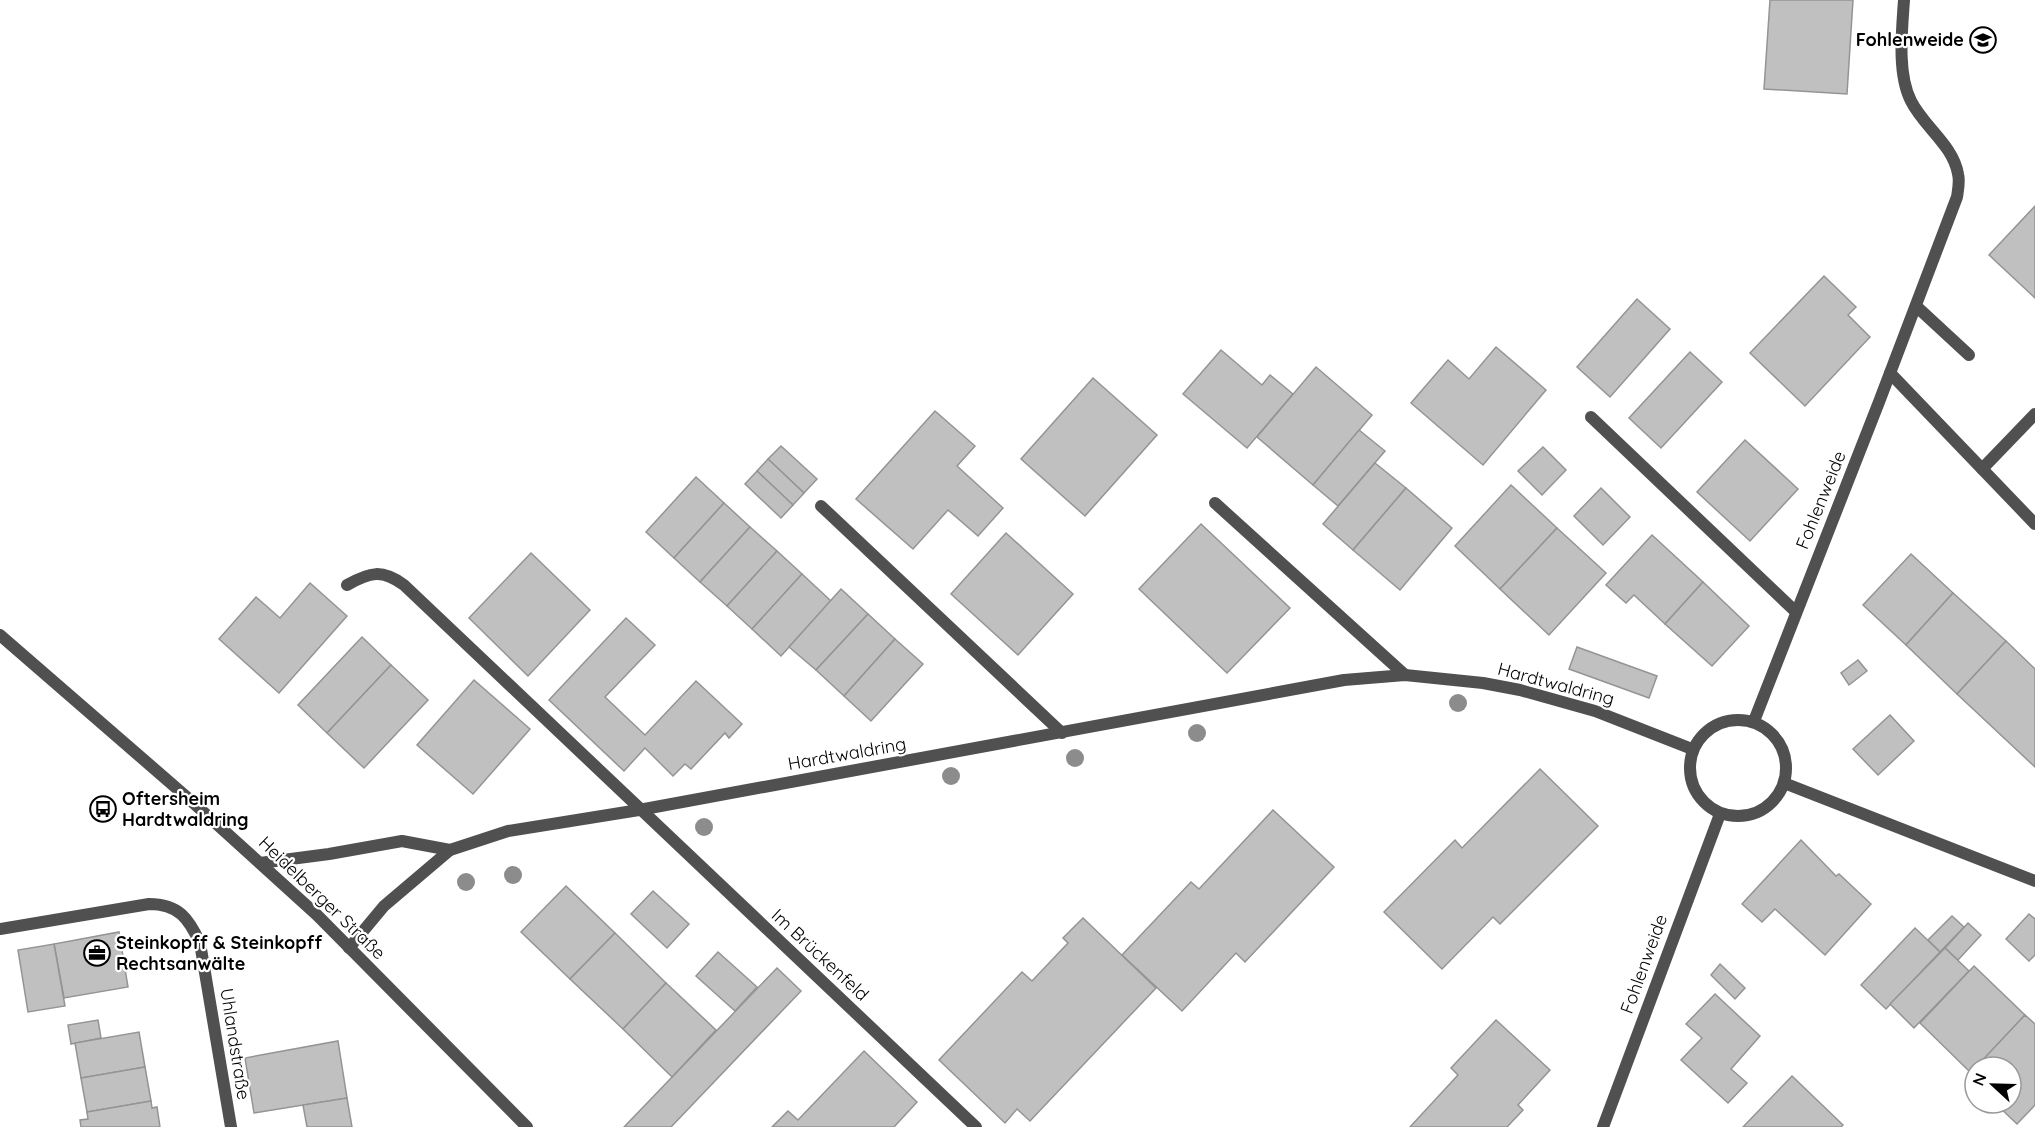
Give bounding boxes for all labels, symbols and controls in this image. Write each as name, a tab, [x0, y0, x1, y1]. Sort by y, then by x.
school or university icon: Fohlenweide	[1968, 25, 1998, 55]
place label: Fohlenweide	[1856, 28, 1964, 51]
street label: Fohlenweide	[1790, 447, 1851, 552]
street label: Hardtwaldring	[1495, 657, 1617, 710]
street label: Hardtwaldring	[786, 732, 908, 775]
place label: Oftersheim Hardtwaldring	[122, 787, 249, 831]
bus stop icon: Oftersheim Hardtwaldring	[88, 794, 118, 824]
street label: Heidelberger Straße	[254, 831, 391, 964]
street label: Im Brückenfeld	[767, 904, 874, 1006]
street label: Fohlenweide	[1615, 911, 1672, 1017]
place label: Steinkopff & Steinkopff Rechtsanwälte	[116, 931, 323, 975]
office icon: Steinkopff & Steinkopff Rechtsanwälte	[82, 938, 112, 968]
street label: Uhlandstraße	[215, 986, 256, 1101]
north arrow	[1963, 1055, 2023, 1115]
text: N	[1968, 1070, 1991, 1089]

